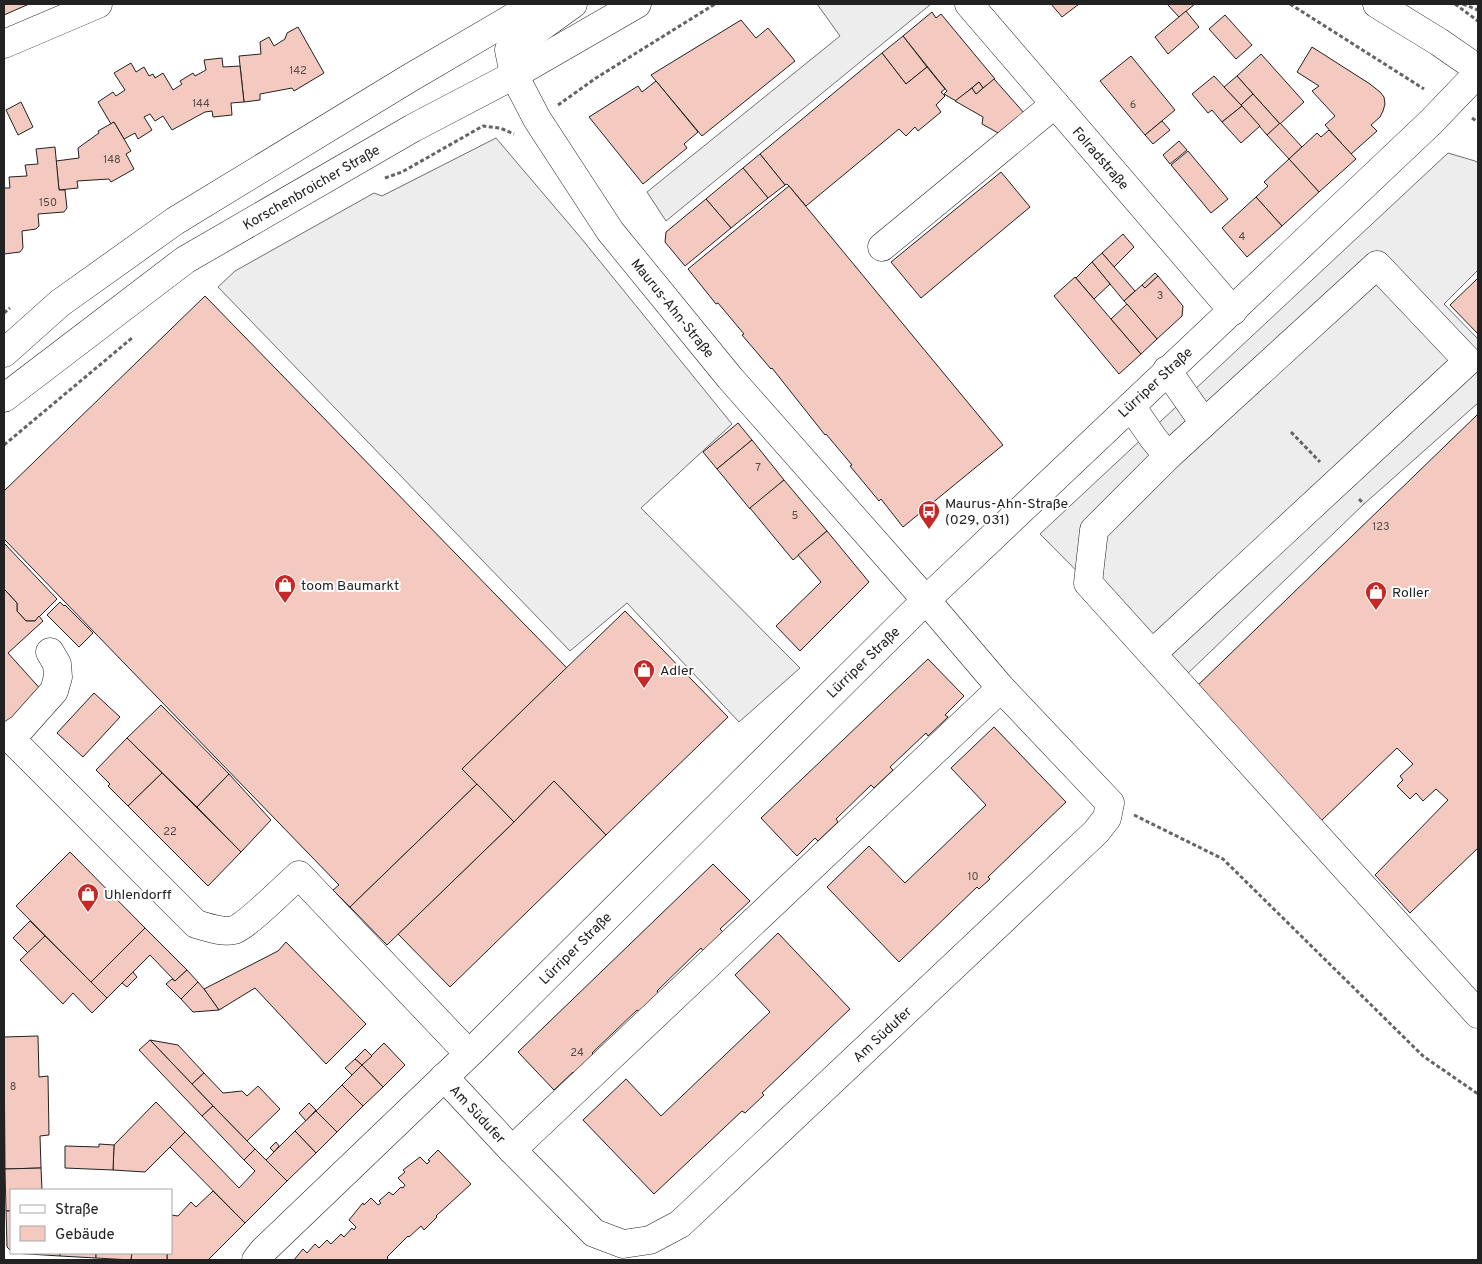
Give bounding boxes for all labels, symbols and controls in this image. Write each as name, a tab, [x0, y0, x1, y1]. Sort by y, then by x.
house number: 142	[289, 64, 307, 78]
house number: 144	[192, 97, 210, 111]
house number: 6	[1130, 98, 1136, 112]
street label: Folradstraße	[1068, 124, 1132, 194]
street label: Korschenbroicher Straße	[240, 142, 383, 235]
house number: 148	[103, 153, 121, 167]
house number: 150	[39, 196, 57, 210]
house number: 4	[1239, 230, 1246, 244]
street label: Maurus-Ahn-Straße	[627, 256, 717, 362]
house number: 3	[1157, 289, 1163, 303]
street label: Lürriper Straße	[1115, 344, 1197, 422]
house number: 7	[755, 461, 761, 475]
place label: Maurus-Ahn-Straße (029, 031)	[945, 496, 1068, 529]
bus stop icon: Maurus-Ahn-Straße (029, 031)	[917, 499, 941, 530]
house number: 5	[792, 509, 799, 523]
house number: 123	[1372, 520, 1390, 534]
shop icon: toom Baumarkt	[273, 573, 297, 604]
place label: toom Baumarkt	[301, 578, 399, 595]
shop icon: Roller	[1364, 580, 1388, 611]
place label: Roller	[1392, 585, 1430, 602]
street label: Lürriper Straße	[824, 624, 904, 702]
shop icon: Adler	[632, 658, 656, 689]
place label: Adler	[660, 663, 695, 680]
house number: 22	[163, 825, 177, 839]
house number: 10	[967, 870, 979, 884]
shop icon: Uhlendorff	[76, 882, 100, 913]
place label: Uhlendorff	[104, 887, 172, 904]
street label: Lürriper Straße	[536, 909, 616, 989]
street label: Am Südufer	[850, 1003, 916, 1067]
house number: 24	[570, 1046, 584, 1060]
house number: 8	[10, 1080, 16, 1094]
street label: Am Südufer	[445, 1082, 509, 1148]
legend	[10, 1189, 172, 1254]
text: Straße	[55, 1201, 99, 1220]
text: Gebäude	[55, 1226, 115, 1245]

